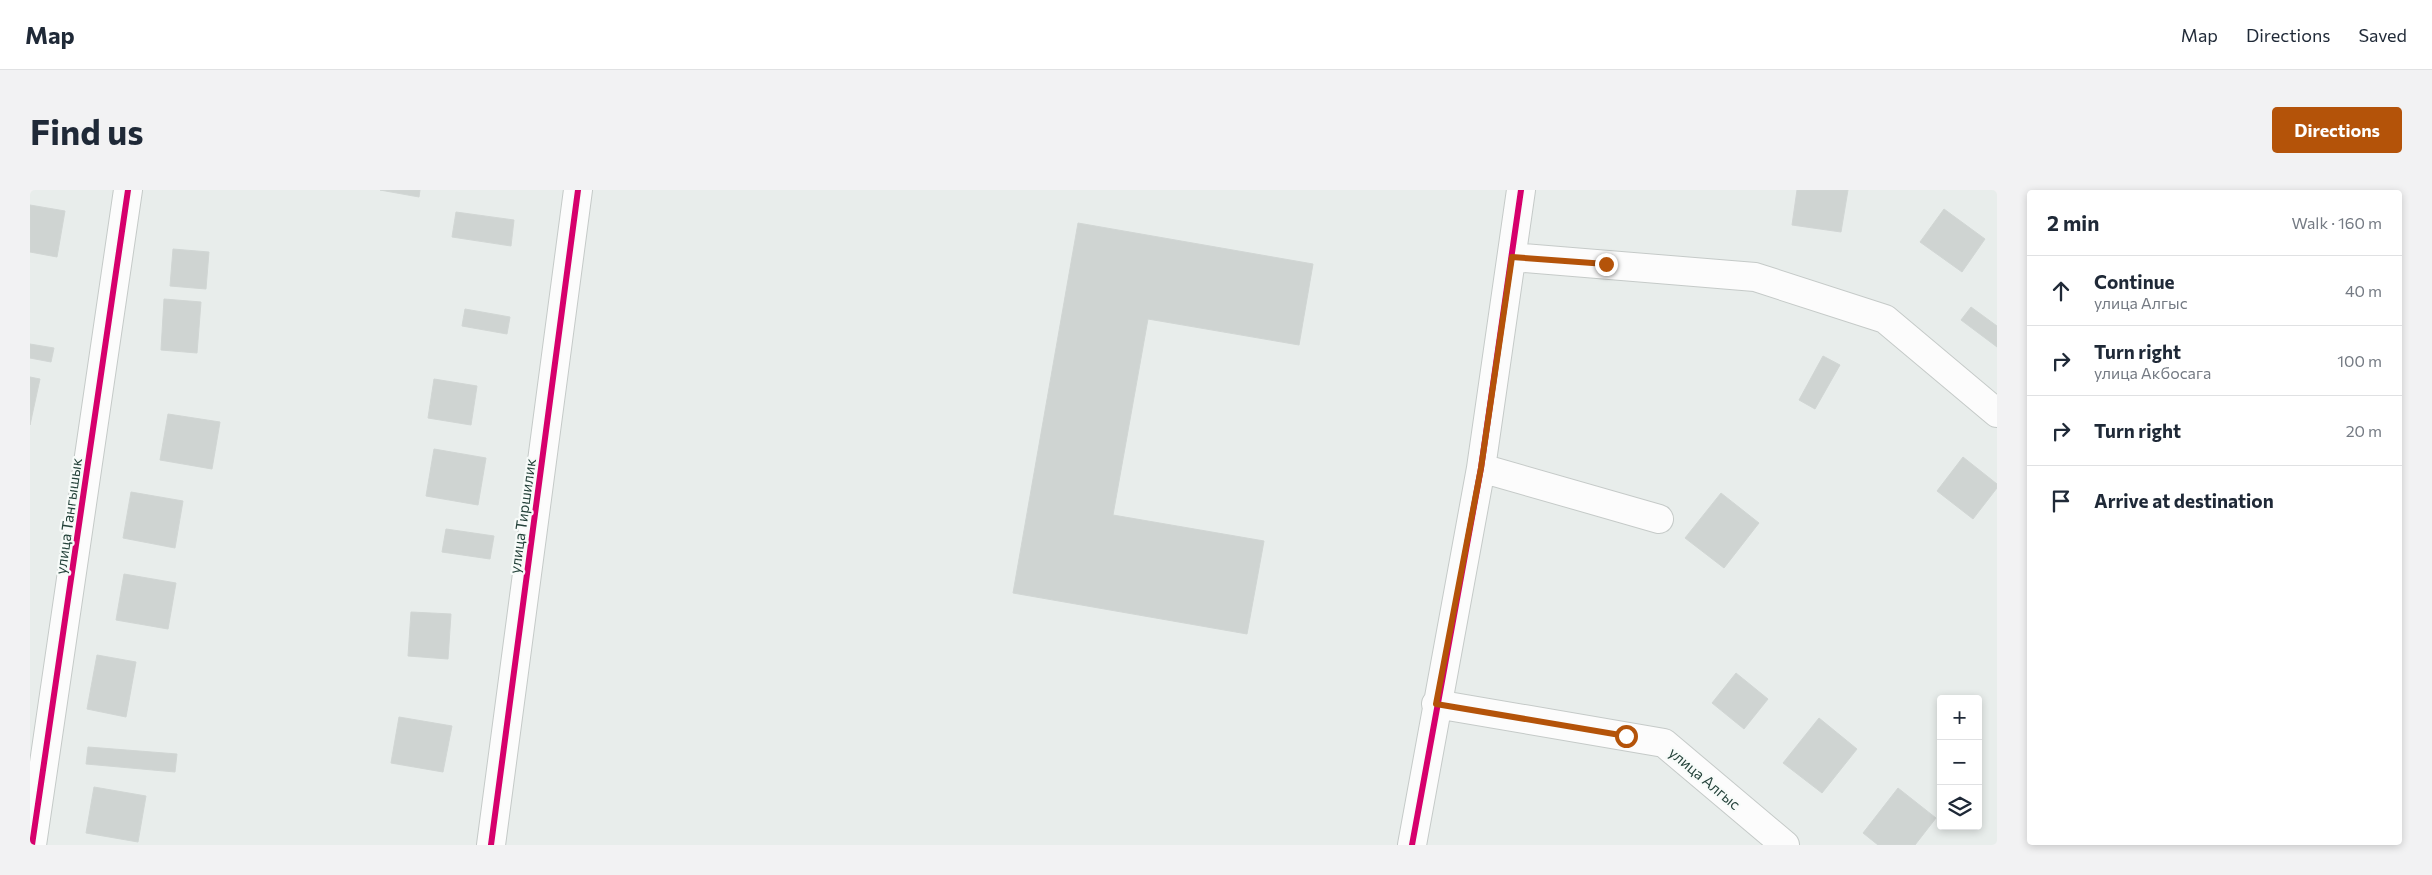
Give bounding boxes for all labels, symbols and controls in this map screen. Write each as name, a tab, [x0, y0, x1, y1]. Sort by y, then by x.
text: Map	[25, 20, 75, 49]
text: Map	[2181, 24, 2218, 46]
text: Directions	[2246, 24, 2330, 46]
text: Saved	[2358, 24, 2407, 46]
button: Directions	[2272, 107, 2402, 153]
text: Find us	[30, 109, 144, 152]
text: 2 min	[2047, 210, 2099, 235]
text: Walk · 160 m	[2292, 213, 2382, 232]
route end	[1595, 253, 1618, 276]
text: Continue	[2094, 270, 2174, 293]
icon: ahead	[2047, 277, 2075, 305]
text: 40 m	[2345, 281, 2382, 300]
text: улица Алгыс	[2094, 293, 2188, 312]
text: Turn right	[2094, 340, 2181, 363]
icon: right	[2047, 347, 2075, 375]
text: 100 m	[2337, 351, 2382, 370]
text: улица Акбосага	[2094, 363, 2211, 382]
icon: right	[2047, 417, 2075, 445]
text: Turn right	[2094, 419, 2181, 442]
text: 20 m	[2346, 421, 2382, 440]
street label: улица Тангышык	[51, 457, 85, 575]
street label: улица Тиршилик	[505, 457, 539, 575]
icon: arrive	[2047, 487, 2075, 515]
text: Arrive at destination	[2094, 489, 2274, 512]
map controls	[1937, 695, 1982, 830]
button: +	[1937, 695, 1982, 740]
route start	[1615, 725, 1638, 748]
button: −	[1937, 740, 1982, 785]
street label: улица Алгыс	[1666, 743, 1744, 813]
button: layers	[1937, 785, 1982, 830]

